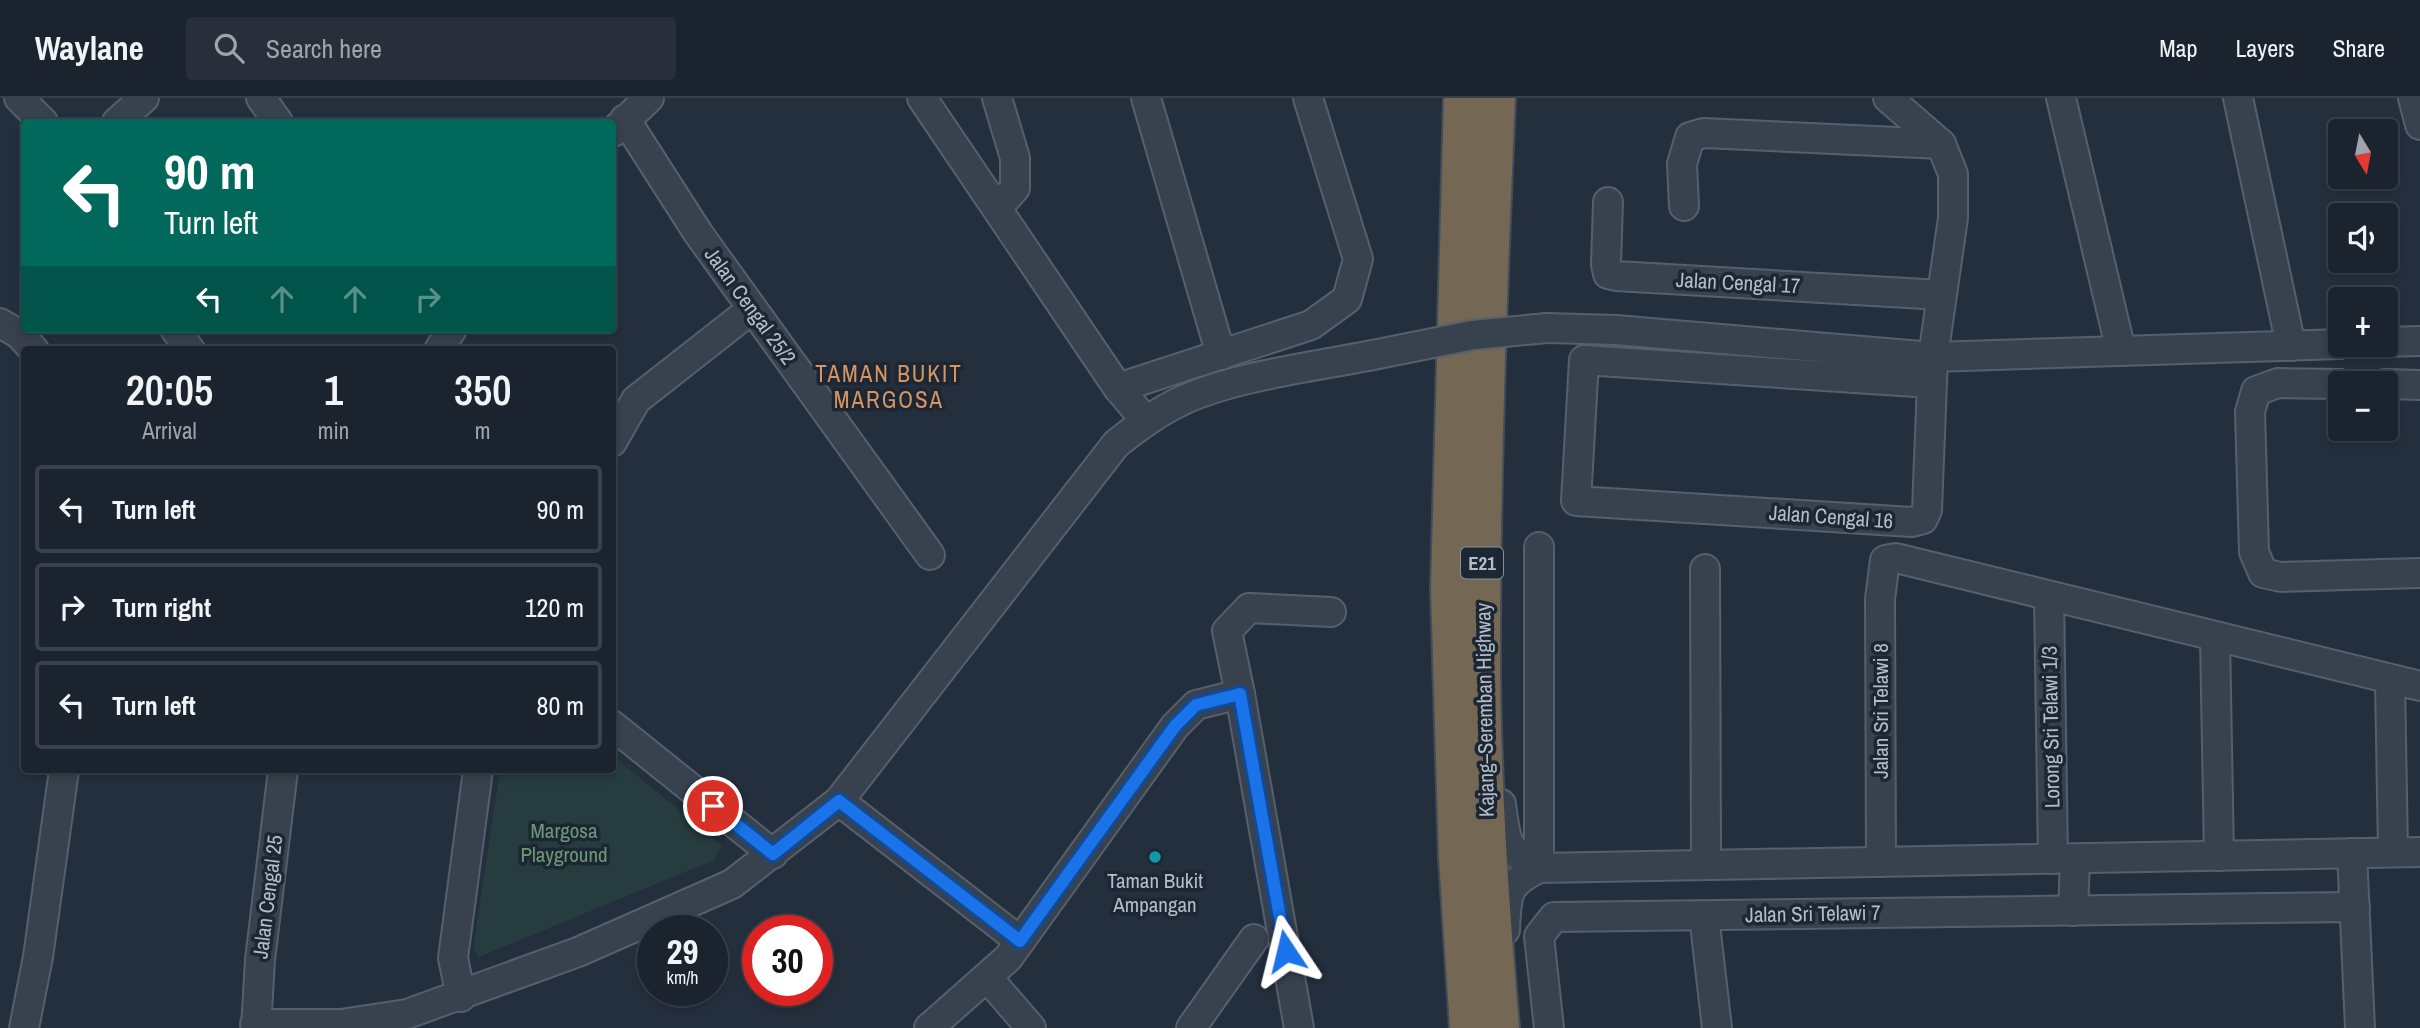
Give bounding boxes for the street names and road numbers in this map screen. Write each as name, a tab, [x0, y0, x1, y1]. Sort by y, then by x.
street label: Jalan Cengal 25/2	[698, 241, 803, 370]
street label: Jalan Cengal 17	[1675, 265, 1801, 300]
street label: Jalan Cengal 16	[1768, 498, 1894, 535]
road number: E21	[1461, 548, 1503, 578]
street label: Kajang–Seremban Highway	[1468, 602, 1501, 817]
street label: Jalan Sri Telawi 8	[1866, 643, 1895, 779]
street label: Lorong Sri Telawi 1/3	[2035, 646, 2066, 808]
street label: Jalan Cengal 25	[246, 833, 289, 960]
street label: Jalan Sri Telawi 7	[1745, 898, 1881, 929]

